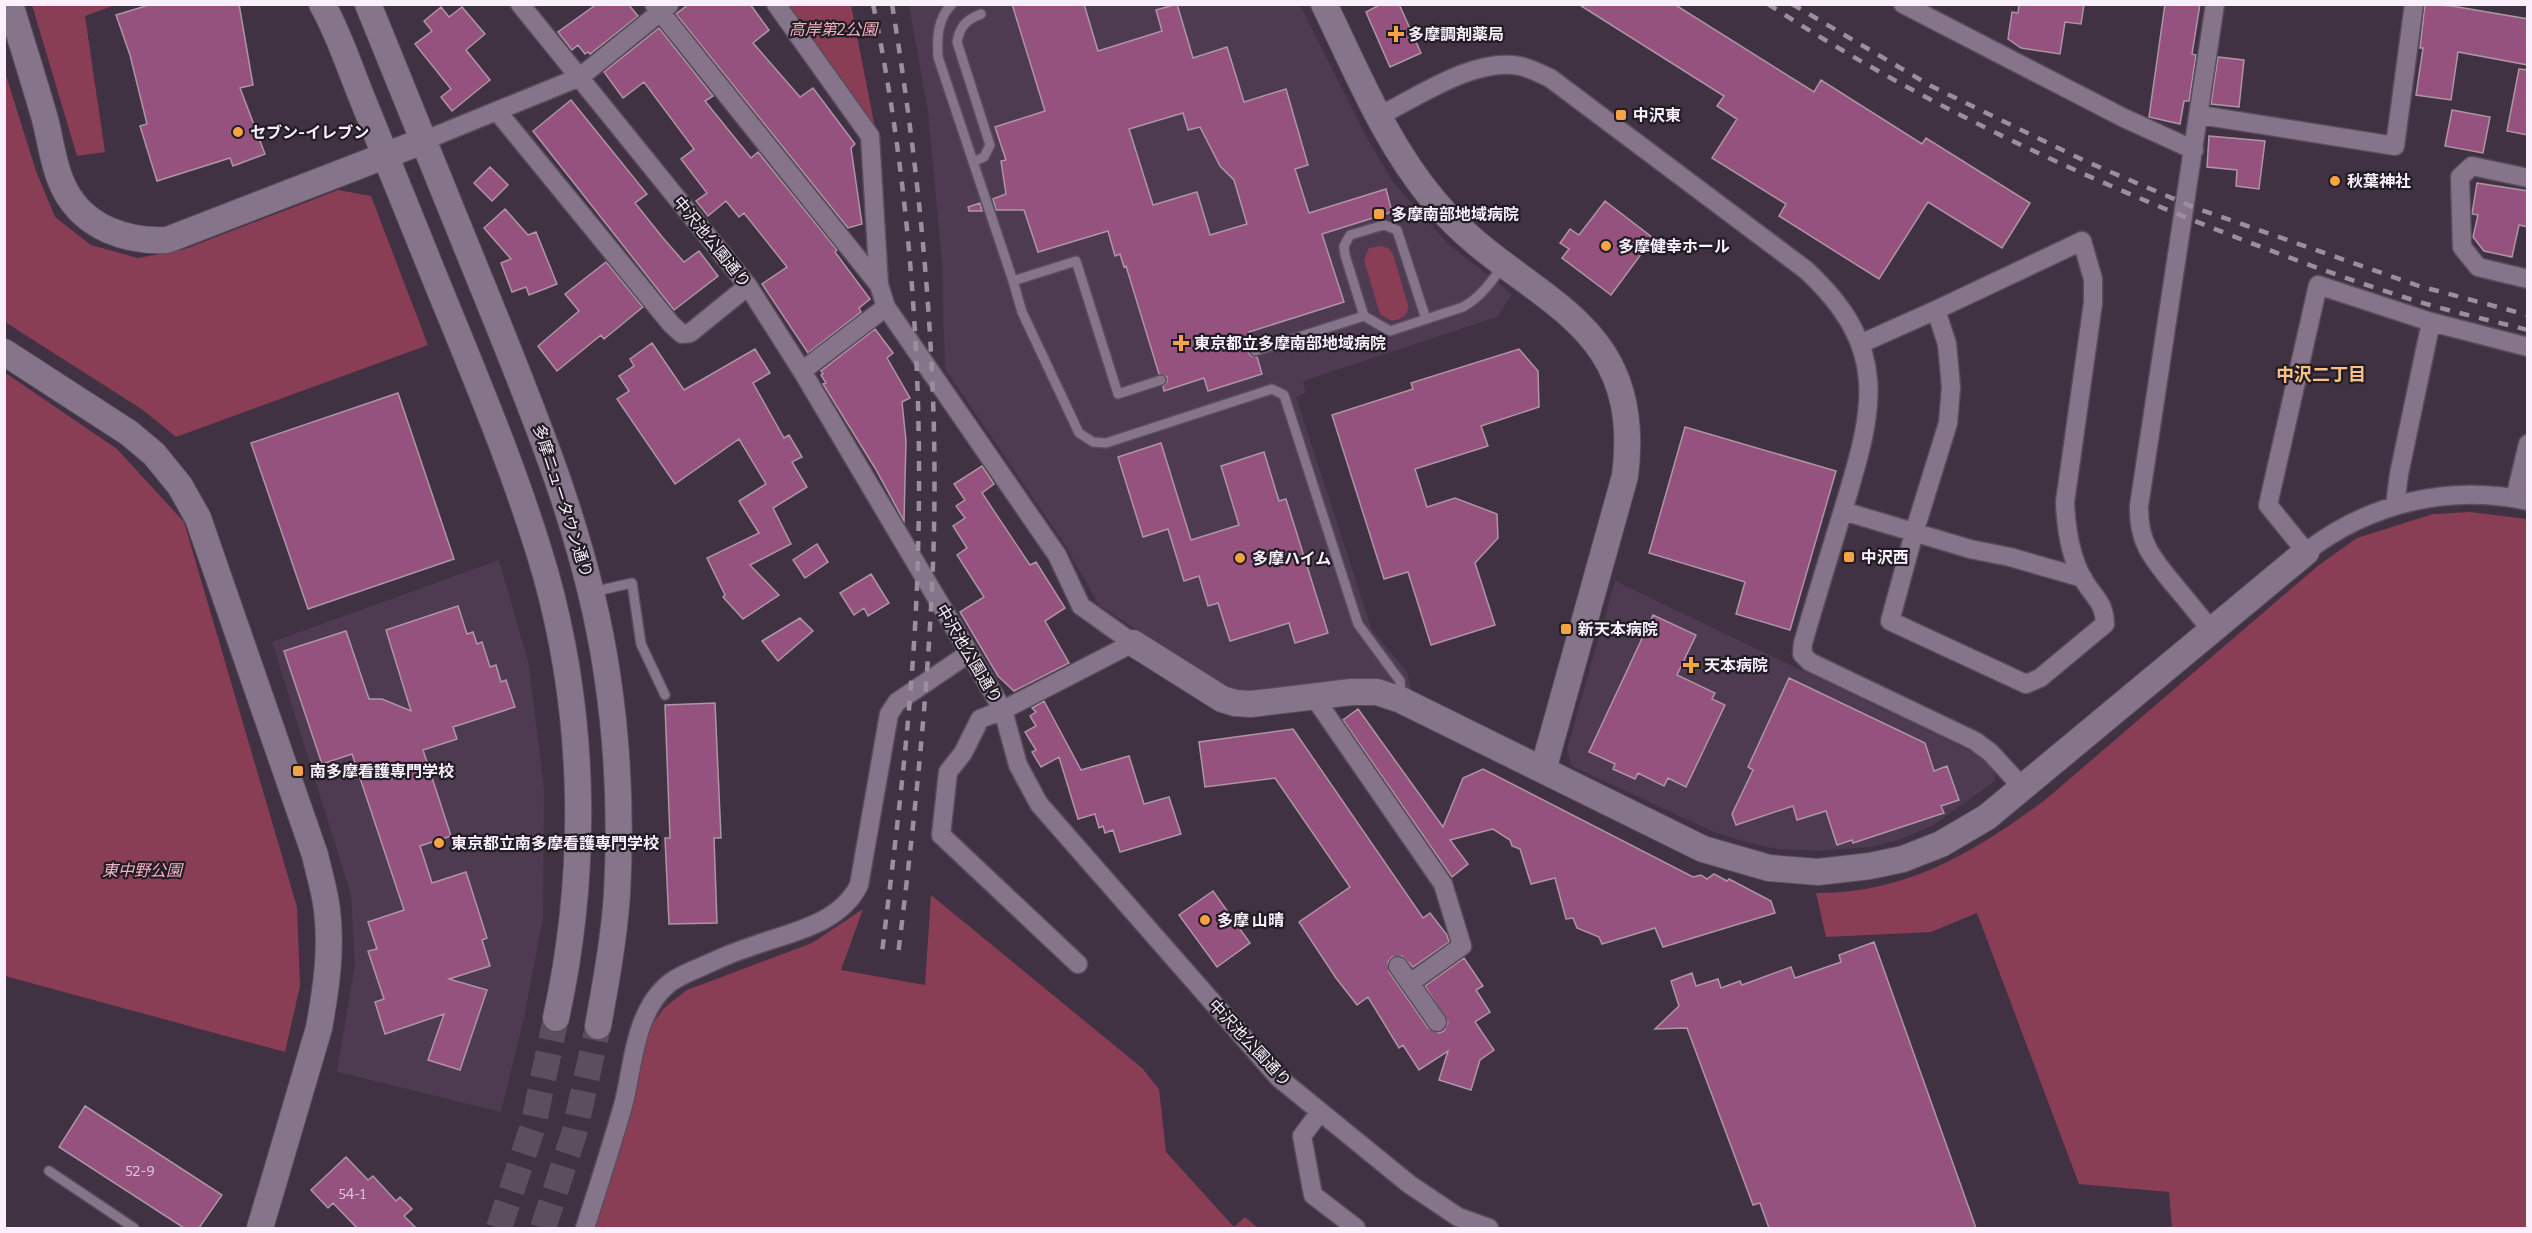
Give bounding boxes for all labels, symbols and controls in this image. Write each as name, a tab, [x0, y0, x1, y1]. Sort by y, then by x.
park label: 高岸第2公園	[789, 20, 879, 39]
place label: 多摩調剤薬局	[1408, 25, 1504, 44]
marker: 多摩調剤薬局	[1389, 27, 1403, 41]
place label: 中沢東	[1633, 106, 1681, 125]
marker: 中沢東	[1614, 108, 1628, 122]
place label: セブン-イレブン	[250, 123, 369, 142]
marker: セブン-イレブン	[231, 125, 245, 139]
place label: 秋葉神社	[2347, 172, 2411, 191]
marker: 秋葉神社	[2328, 174, 2342, 188]
street label: 中沢池公園通り	[669, 192, 755, 292]
place label: 多摩南部地域病院	[1391, 205, 1519, 224]
marker: 多摩南部地域病院	[1372, 207, 1386, 221]
place label: 多摩健幸ホール	[1618, 237, 1730, 256]
marker: 多摩健幸ホール	[1599, 239, 1613, 253]
marker: 東京都立多摩南部地域病院	[1172, 334, 1190, 352]
place label: 東京都立多摩南部地域病院	[1194, 334, 1386, 353]
district label: 中沢二丁目	[2276, 364, 2366, 386]
street label: 多摩ニュータウン通り	[529, 422, 597, 580]
place label: 中沢西	[1861, 548, 1909, 567]
place label: 多摩ハイム	[1252, 549, 1331, 568]
marker: 中沢西	[1842, 550, 1856, 564]
marker: 多摩ハイム	[1233, 551, 1247, 565]
street label: 中沢池公園通り	[932, 601, 1006, 707]
place label: 新天本病院	[1578, 620, 1658, 639]
marker: 新天本病院	[1559, 622, 1573, 636]
marker: 天本病院	[1682, 656, 1700, 674]
place label: 天本病院	[1704, 656, 1768, 675]
place label: 南多摩看護専門学校	[310, 762, 454, 781]
marker: 南多摩看護専門学校	[291, 764, 305, 778]
place label: 東京都立南多摩看護専門学校	[451, 834, 659, 853]
marker: 東京都立南多摩看護専門学校	[432, 836, 446, 850]
park label: 東中野公園	[102, 861, 184, 880]
place label: 多摩 山晴	[1217, 911, 1284, 930]
marker: 多摩 山晴	[1198, 913, 1212, 927]
street label: 中沢池公園通り	[1205, 996, 1295, 1090]
house number: 52-9	[125, 1163, 155, 1180]
house number: 54-1	[338, 1186, 366, 1203]

